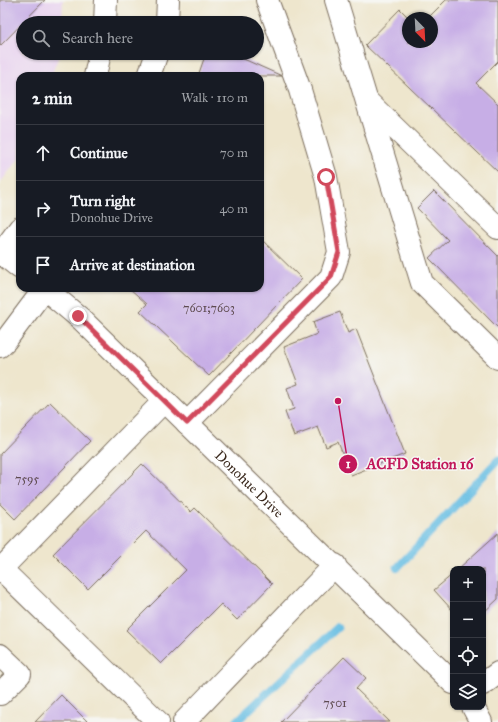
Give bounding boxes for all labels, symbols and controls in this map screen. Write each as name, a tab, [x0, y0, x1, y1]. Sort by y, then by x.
north arrow	[402, 12, 438, 48]
search box	[16, 16, 264, 60]
icon: search	[30, 27, 52, 49]
text: Search here	[62, 29, 133, 47]
text: 2 min	[32, 88, 72, 109]
text: Walk · 110 m	[181, 90, 248, 106]
icon: ahead	[32, 142, 54, 164]
text: Continue	[70, 144, 128, 162]
text: 70 m	[220, 145, 248, 161]
route start	[317, 168, 335, 186]
text: Turn right	[70, 192, 135, 210]
icon: right	[32, 198, 54, 220]
text: 40 m	[219, 201, 248, 217]
text: Donohue Drive	[70, 210, 153, 226]
icon: arrive	[32, 254, 54, 276]
text: Arrive at destination	[70, 256, 195, 274]
house number: 7601;7603	[183, 301, 235, 315]
route end	[69, 307, 87, 325]
street label: Donohue Drive	[212, 447, 287, 521]
callout: ACFD Station 16	[338, 451, 481, 478]
text: ACFD Station 16	[365, 455, 475, 473]
text: 1	[346, 457, 351, 471]
house number: 7595	[15, 472, 39, 486]
map controls	[450, 566, 486, 710]
button: +	[450, 566, 486, 602]
button: −	[450, 602, 486, 638]
button: locate	[450, 638, 486, 674]
button: layers	[450, 674, 486, 710]
house number: 7501	[323, 696, 347, 710]

